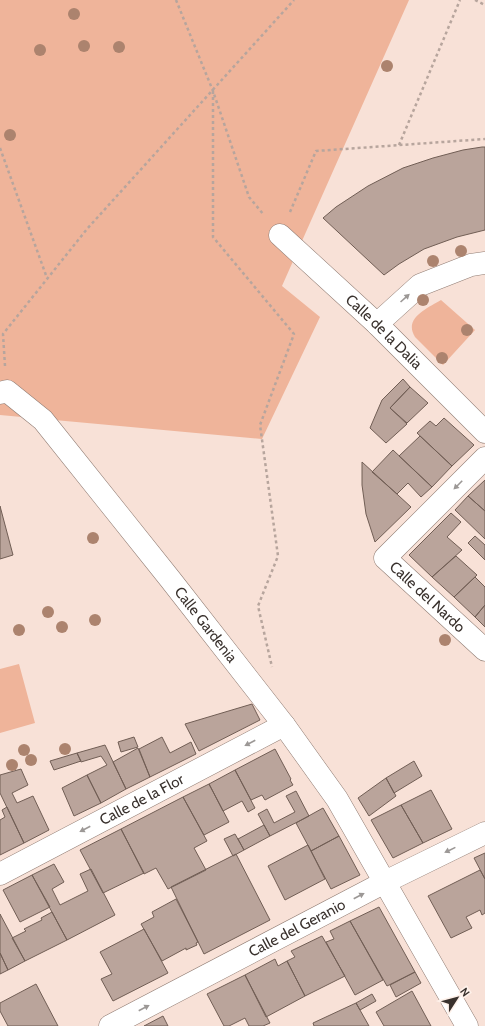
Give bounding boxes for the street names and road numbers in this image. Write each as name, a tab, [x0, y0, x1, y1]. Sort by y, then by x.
street label: Calle de la Dalia	[342, 291, 427, 374]
street label: Calle del Nardo	[386, 558, 469, 636]
street label: Calle Gardenia	[171, 583, 241, 667]
street label: Calle de la Flor	[97, 770, 187, 829]
street label: Calle del Geranio	[245, 895, 348, 961]

